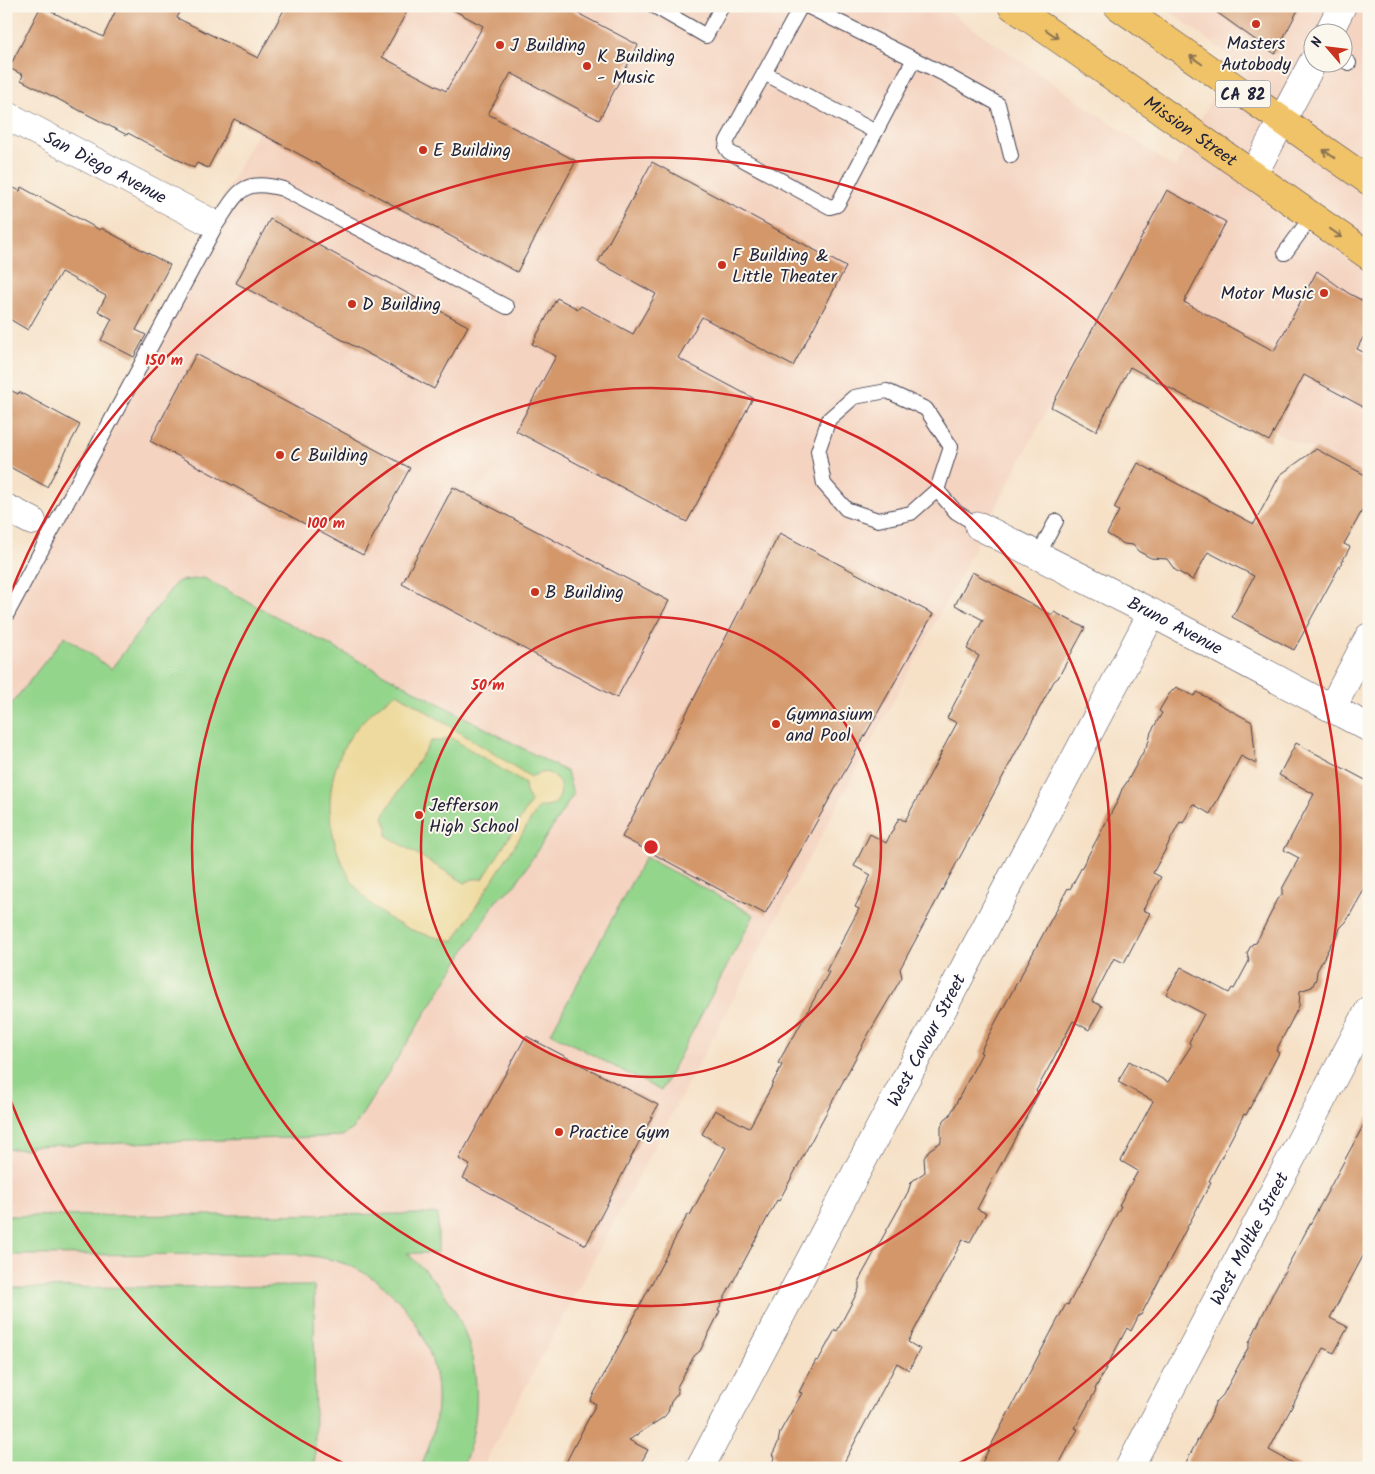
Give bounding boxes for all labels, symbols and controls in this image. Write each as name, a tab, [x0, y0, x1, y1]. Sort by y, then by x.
marker: Masters Autobody	[1250, 18, 1262, 30]
north arrow	[1302, 22, 1352, 72]
one-way arrow	[1045, 29, 1059, 39]
place label: Masters Autobody	[1221, 30, 1291, 80]
place label: J Building	[510, 32, 586, 61]
text: N	[1306, 33, 1329, 51]
marker: J Building	[494, 39, 506, 51]
place label: K Building - Music	[597, 43, 675, 93]
one-way arrow	[1189, 55, 1203, 65]
marker: K Building - Music	[581, 60, 593, 72]
road number: CA 82	[1216, 80, 1270, 108]
street label: Mission Street	[1137, 89, 1243, 176]
street label: San Diego Avenue	[38, 124, 171, 213]
place label: E Building	[433, 137, 511, 166]
marker: E Building	[417, 144, 429, 156]
one-way arrow	[1323, 148, 1336, 159]
one-way arrow	[1329, 228, 1343, 238]
place label: F Building & Little Theater	[732, 242, 838, 292]
marker: F Building & Little Theater	[716, 259, 728, 271]
place label: Motor Music	[1221, 280, 1314, 309]
marker: Motor Music	[1318, 287, 1330, 299]
place label: D Building	[362, 291, 441, 320]
marker: D Building	[346, 298, 358, 310]
text: 150 m	[145, 349, 183, 373]
place label: C Building	[290, 442, 368, 471]
marker: C Building	[274, 449, 286, 461]
text: 100 m	[307, 512, 345, 536]
place label: B Building	[545, 579, 624, 608]
marker: B Building	[529, 586, 541, 598]
street label: Bruno Avenue	[1122, 590, 1227, 664]
text: 50 m	[470, 674, 505, 698]
place label: Gymnasium and Pool	[786, 701, 873, 751]
marker: Gymnasium and Pool	[770, 718, 782, 730]
place label: Jefferson High School	[429, 792, 519, 842]
marker: Jefferson High School	[413, 809, 425, 821]
centre of rings	[642, 838, 660, 856]
street label: West Cavour Street	[880, 968, 975, 1112]
place label: Practice Gym	[569, 1119, 670, 1148]
marker: Practice Gym	[553, 1126, 565, 1138]
street label: West Moltke Street	[1204, 1166, 1298, 1311]

